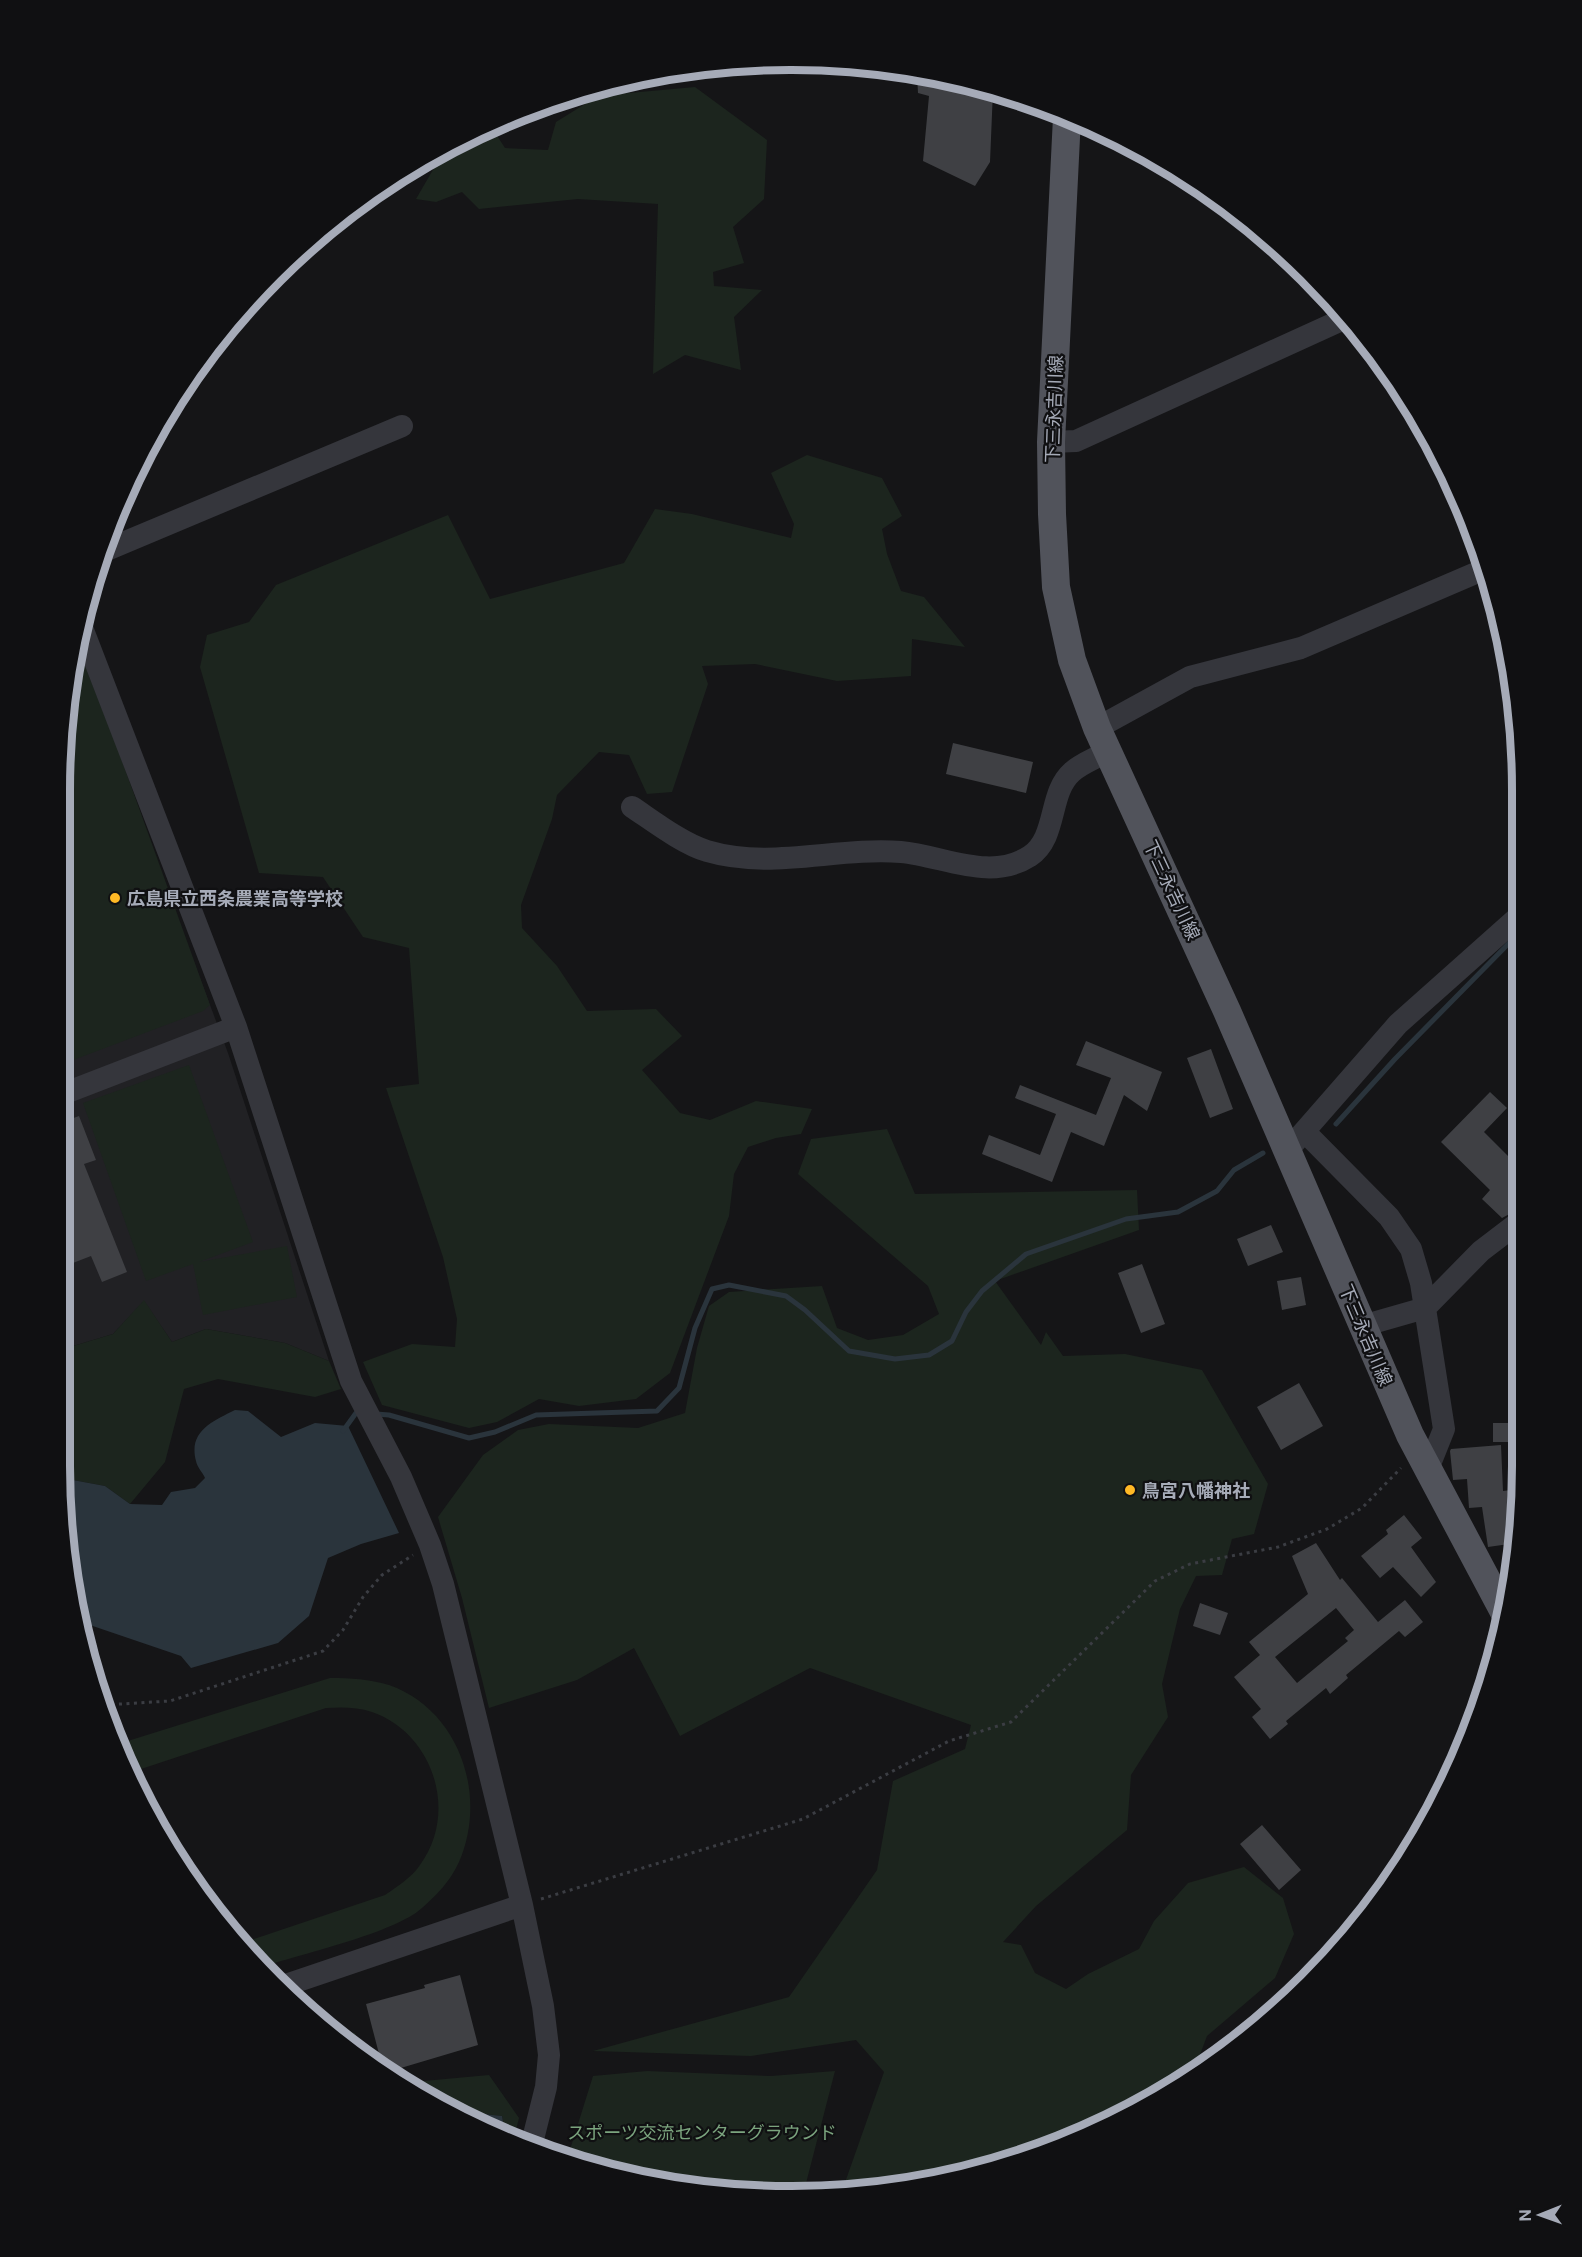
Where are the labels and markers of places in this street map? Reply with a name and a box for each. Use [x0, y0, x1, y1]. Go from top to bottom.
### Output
place label: 広島県立西条農業高等学校 [127, 888, 343, 909]
marker: 広島県立西条農業高等学校 [108, 891, 122, 905]
place label: 鳥宮八幡神社 [1142, 1480, 1250, 1501]
marker: 鳥宮八幡神社 [1123, 1483, 1137, 1497]

